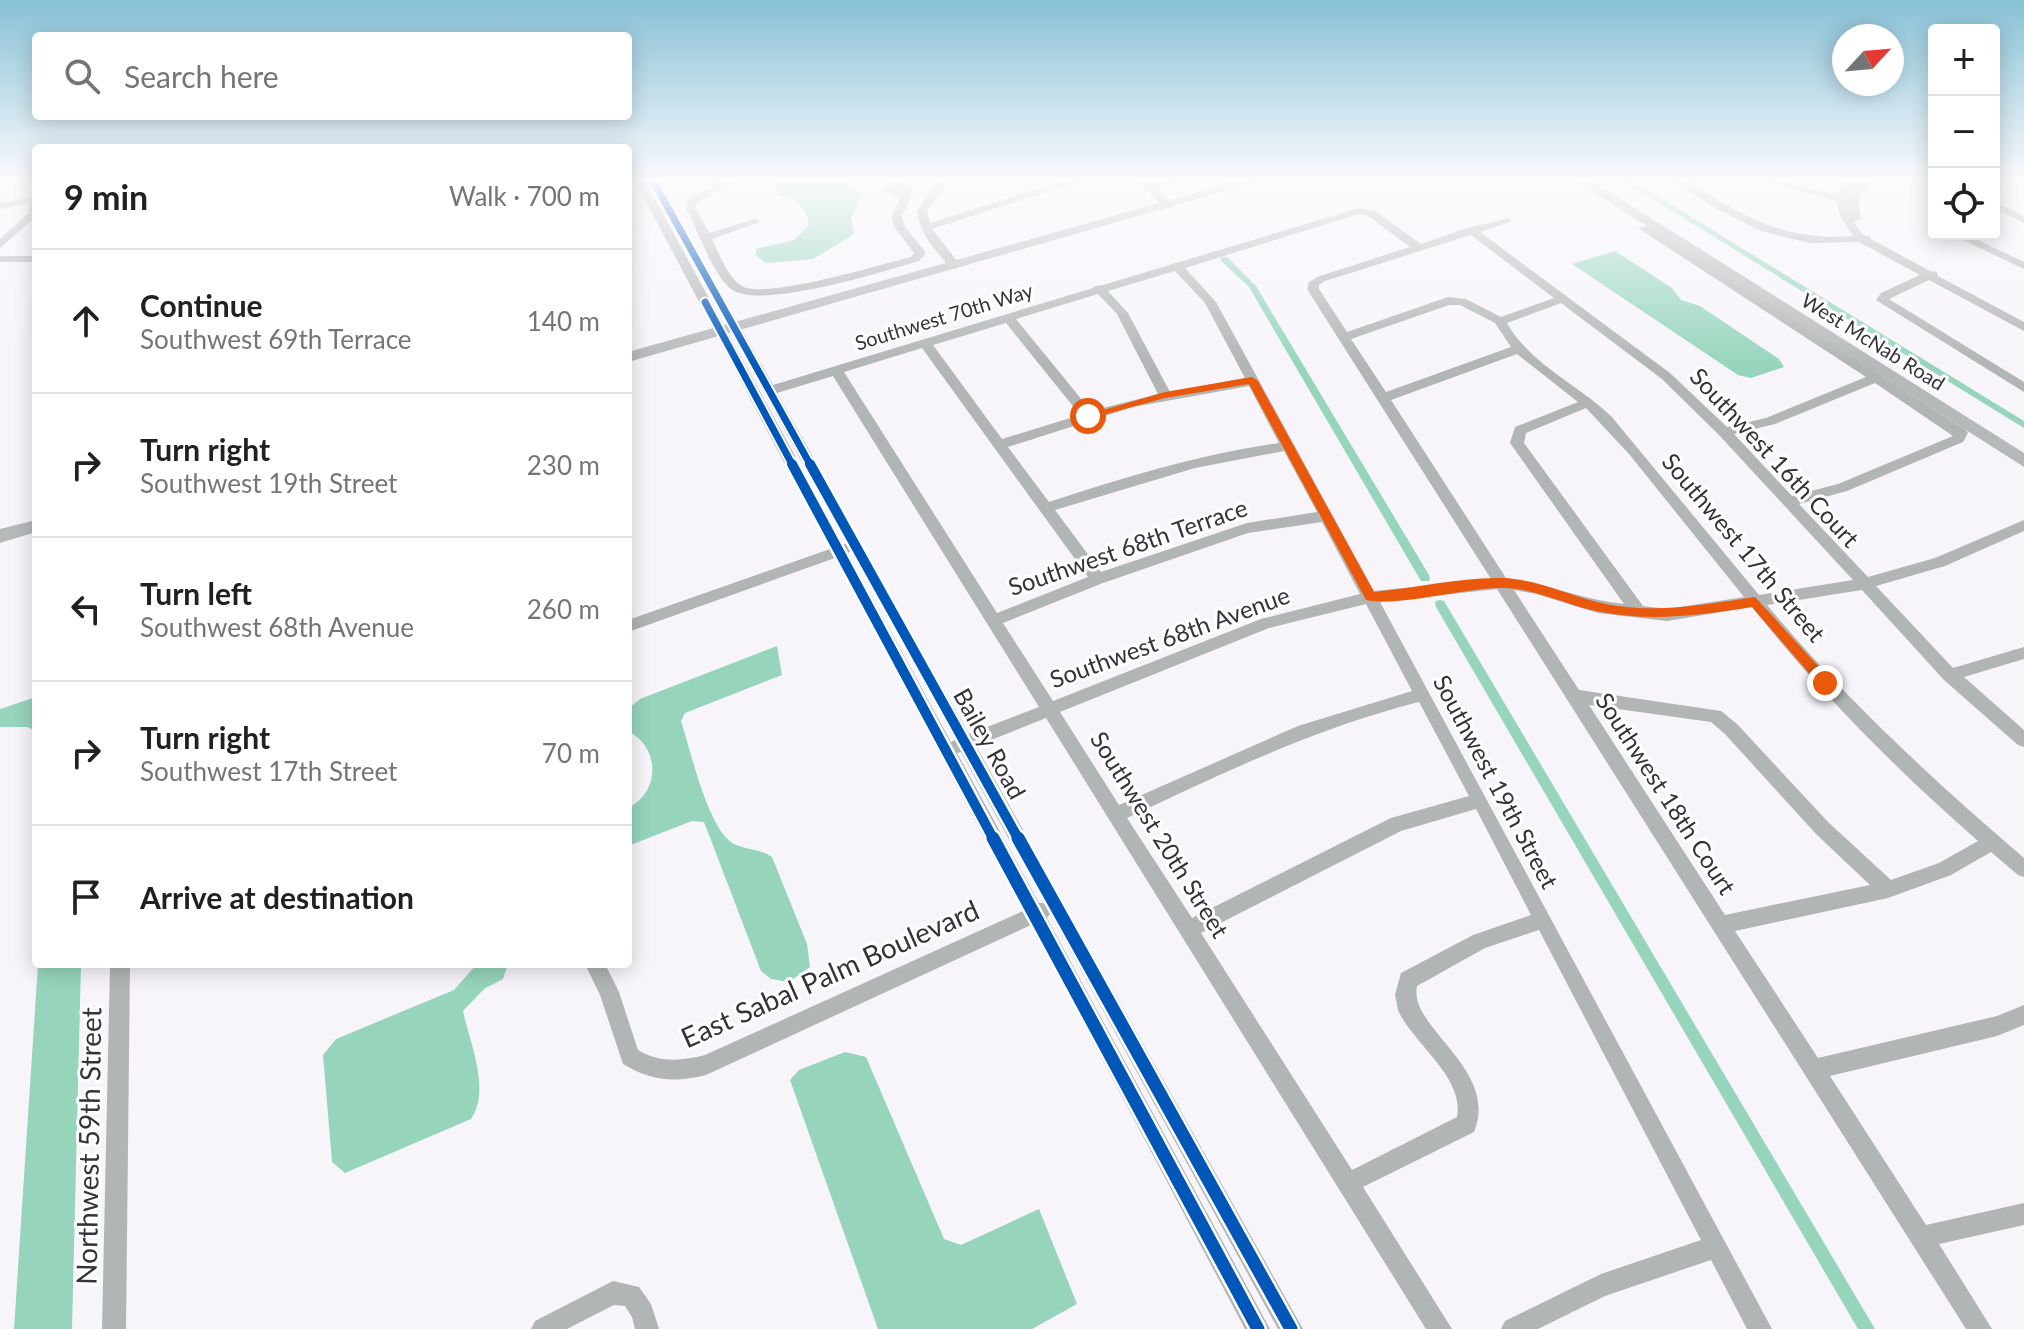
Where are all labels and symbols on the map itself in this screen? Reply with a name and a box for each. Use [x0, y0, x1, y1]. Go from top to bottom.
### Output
north arrow [1832, 24, 1904, 96]
street label: Southwest 70th Way [852, 277, 1036, 355]
street label: West McNab Road [1797, 287, 1950, 395]
street label: Southwest 16th Court [1685, 361, 1866, 553]
route start [1070, 398, 1106, 434]
street label: Southwest 17th Street [1657, 447, 1832, 648]
street label: Southwest 68th Terrace [1004, 492, 1251, 601]
street label: Southwest 68th Avenue [1046, 580, 1293, 693]
route end [1807, 665, 1843, 701]
street label: Southwest 19th Street [1428, 670, 1565, 893]
street label: Bailey Road [948, 683, 1033, 804]
street label: Southwest 18th Court [1590, 687, 1742, 900]
street label: Southwest 20th Street [1085, 726, 1236, 943]
street label: East Sabal Palm Boulevard [675, 892, 984, 1054]
street label: Northwest 59th Street [69, 1007, 107, 1285]

